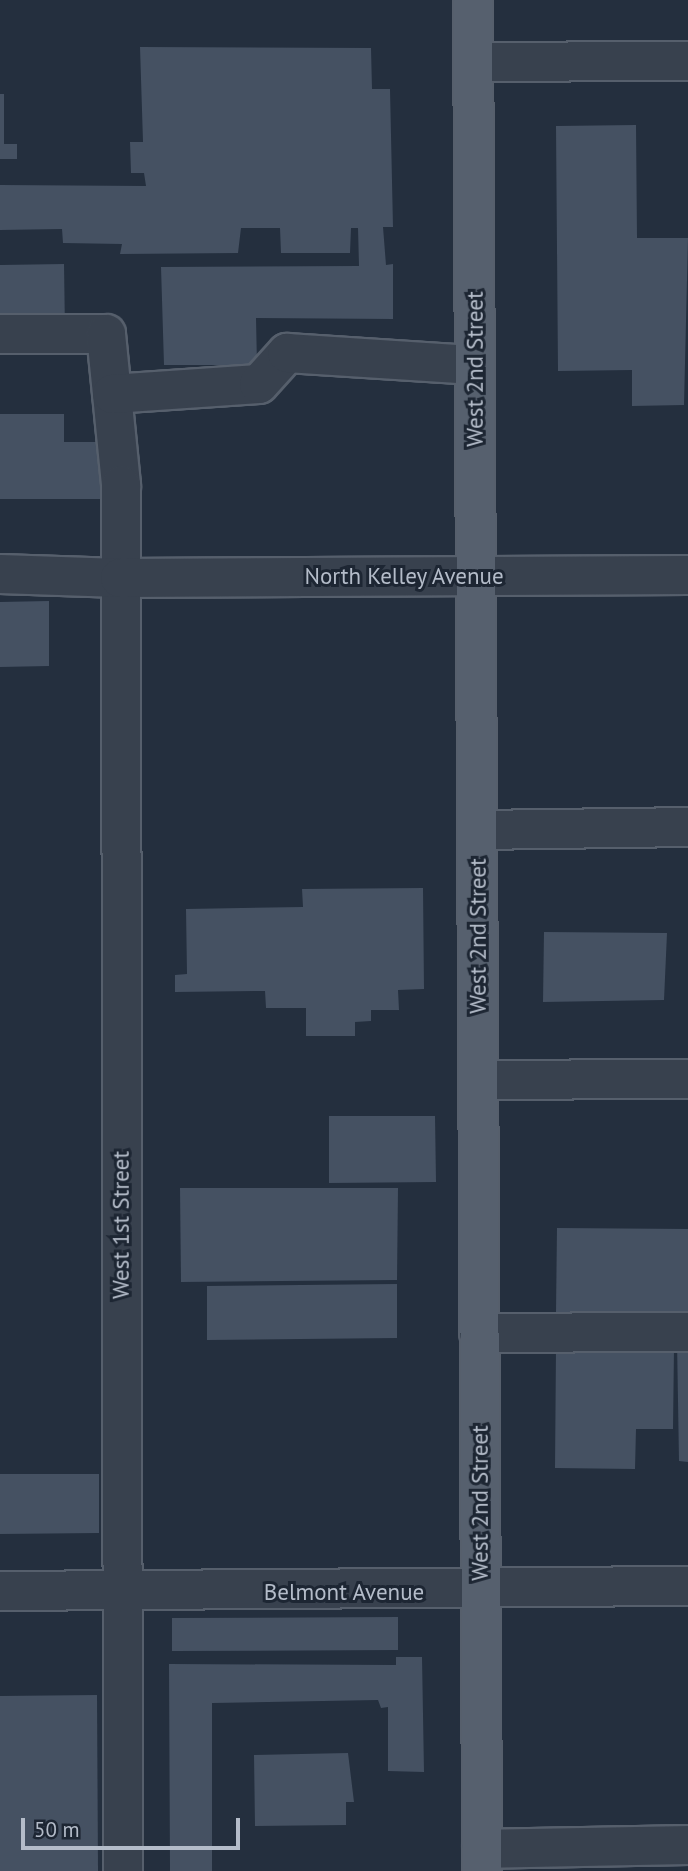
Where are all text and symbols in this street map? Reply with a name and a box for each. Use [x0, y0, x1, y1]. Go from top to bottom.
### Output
street label: West 2nd Street [461, 291, 489, 447]
street label: North Kelley Avenue [304, 562, 504, 590]
street label: West 2nd Street [464, 858, 492, 1014]
street label: West 1st Street [107, 1151, 135, 1299]
street label: West 2nd Street [466, 1425, 494, 1581]
street label: Belmont Avenue [263, 1578, 425, 1606]
scale bar [24, 1804, 243, 1848]
text: 50 m [34, 1816, 80, 1843]

